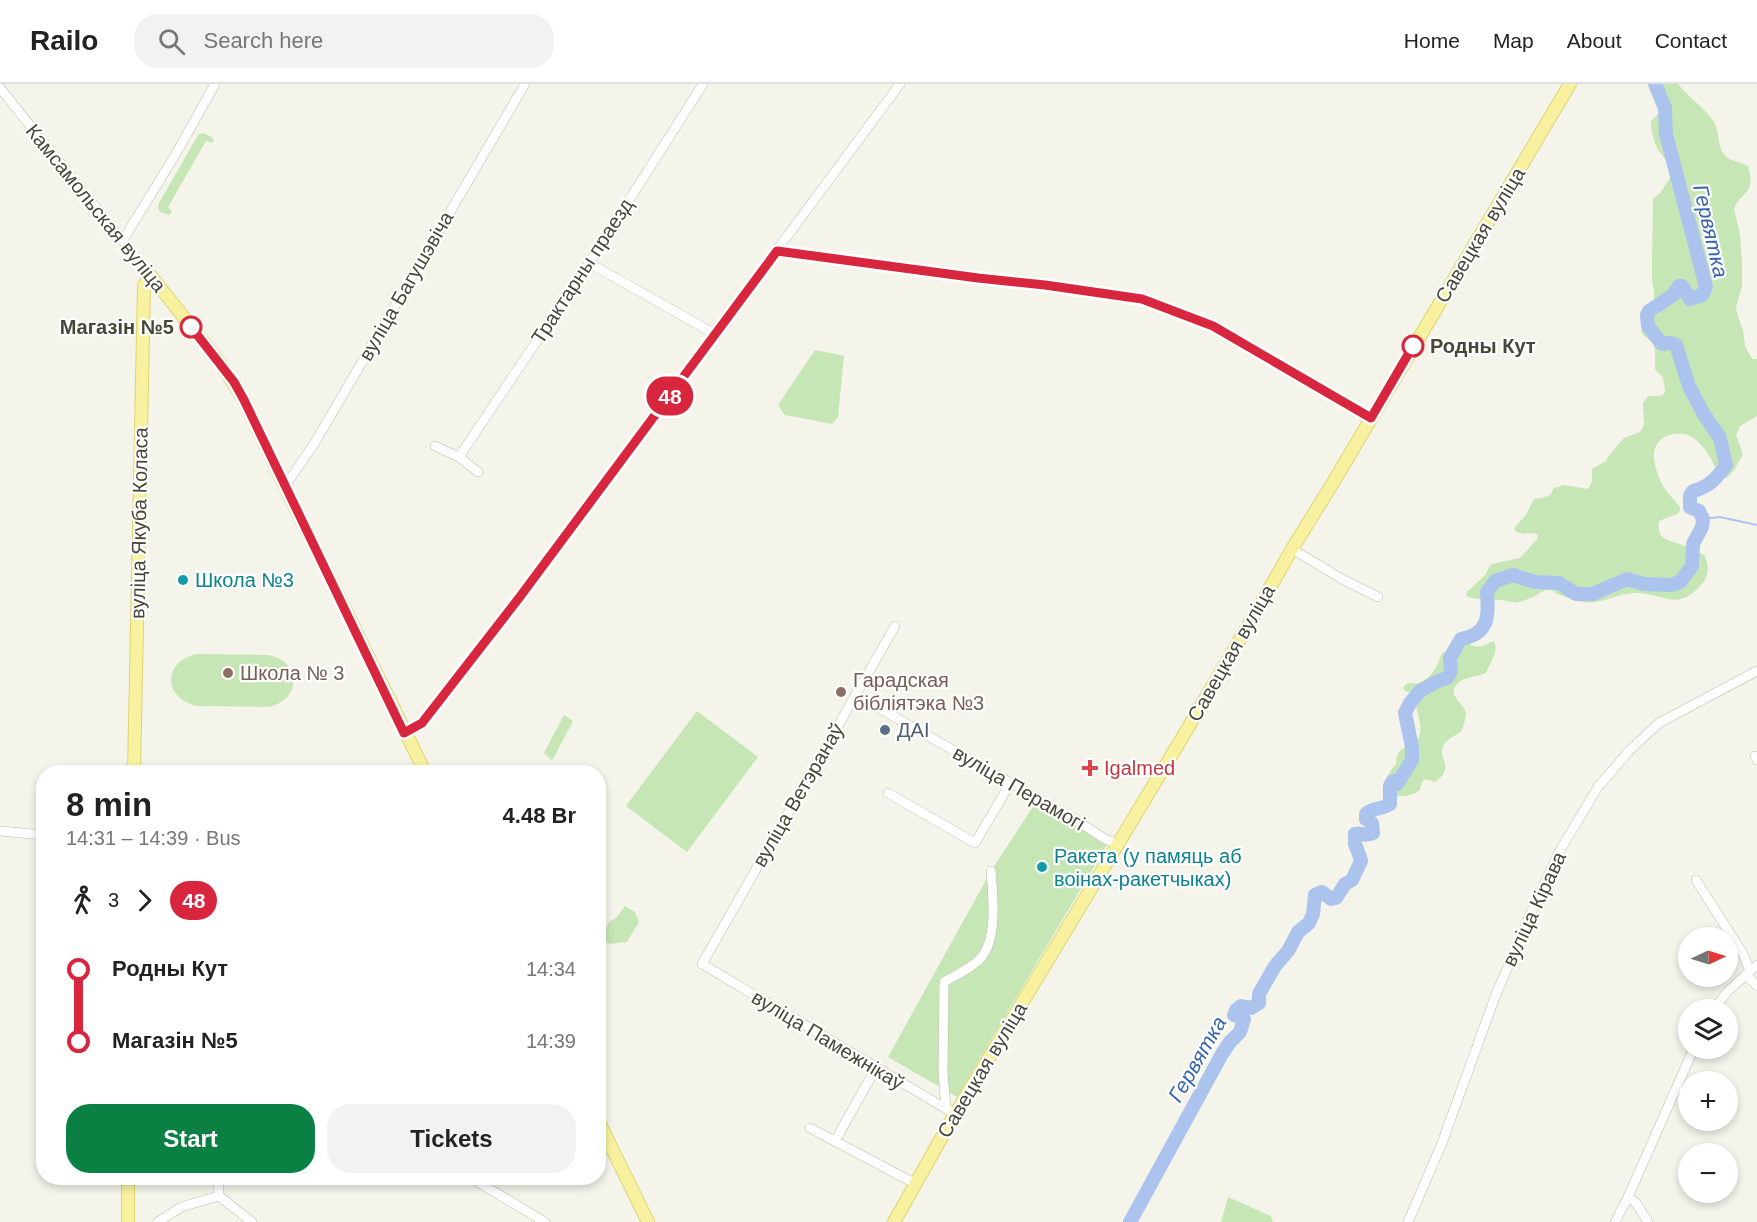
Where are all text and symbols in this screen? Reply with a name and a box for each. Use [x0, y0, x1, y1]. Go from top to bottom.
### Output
search box [134, 14, 554, 68]
text: Railo [30, 25, 98, 56]
icon: search [155, 25, 188, 58]
text: Search here [203, 28, 323, 53]
text: Home [1404, 29, 1460, 52]
text: Map [1493, 29, 1534, 52]
text: About [1567, 29, 1622, 52]
text: Contact [1655, 29, 1727, 52]
street label: Камсамольская вуліца [22, 120, 171, 297]
street label: Савецкая вуліца [1431, 163, 1530, 307]
water label: Гервятка [1689, 182, 1733, 280]
street label: Трактарны праезд [527, 194, 637, 348]
street label: вуліца Багушэвіча [354, 207, 458, 364]
place label: Магазін №5 [60, 316, 174, 338]
marker: Магазін №5 [180, 316, 202, 338]
marker: Родны Кут [1402, 335, 1424, 357]
place label: Родны Кут [1430, 335, 1536, 357]
line badge: 48 [643, 376, 697, 416]
text: 48 [658, 385, 682, 408]
street label: вуліца Якуба Коласа [126, 426, 152, 619]
place label: Школа №3 [195, 569, 294, 591]
marker: Школа №3 [176, 573, 190, 587]
street label: Савецкая вуліца [1183, 580, 1279, 725]
place label: Школа № 3 [240, 662, 344, 684]
marker: Школа № 3 [221, 666, 235, 680]
place label: Гарадская бібліятэка №3 [853, 669, 984, 714]
marker: Гарадская бібліятэка №3 [834, 685, 848, 699]
place label: ДАІ [897, 719, 929, 741]
street label: вуліца Ветэранаў [748, 720, 848, 870]
marker: ДАІ [878, 723, 892, 737]
street label: вуліца Перамогі [949, 741, 1089, 835]
place label: Igalmed [1104, 757, 1175, 779]
marker: Igalmed [1081, 759, 1099, 777]
text: 8 min [66, 786, 152, 823]
text: 4.48 Br [503, 803, 576, 828]
text: 14:31 – 14:39 · Bus [66, 827, 241, 849]
place label: Ракета (у памяць аб воінах-ракетчыках) [1054, 845, 1242, 890]
street label: вуліца Кірава [1498, 847, 1571, 970]
marker: Ракета (у памяць аб воінах-ракетчыках) [1035, 860, 1049, 874]
icon: walk [66, 884, 99, 917]
icon: forward [128, 884, 161, 917]
text: 3 [108, 889, 119, 911]
text: 48 [182, 889, 205, 912]
north arrow [1678, 927, 1738, 987]
map controls [1678, 927, 1738, 1203]
text: Родны Кут [112, 956, 228, 981]
text: 14:34 [526, 958, 576, 980]
street label: вуліца Памежнікаў [748, 986, 908, 1094]
street label: Савецкая вуліца [933, 998, 1032, 1142]
button: layers [1678, 999, 1738, 1059]
water label: Гервятка [1163, 1012, 1231, 1106]
text: Магазін №5 [112, 1028, 238, 1053]
text: 14:39 [526, 1030, 576, 1052]
button: + [1678, 1071, 1738, 1131]
button: Start [66, 1104, 315, 1173]
button: Tickets [327, 1104, 576, 1173]
button: − [1678, 1143, 1738, 1203]

